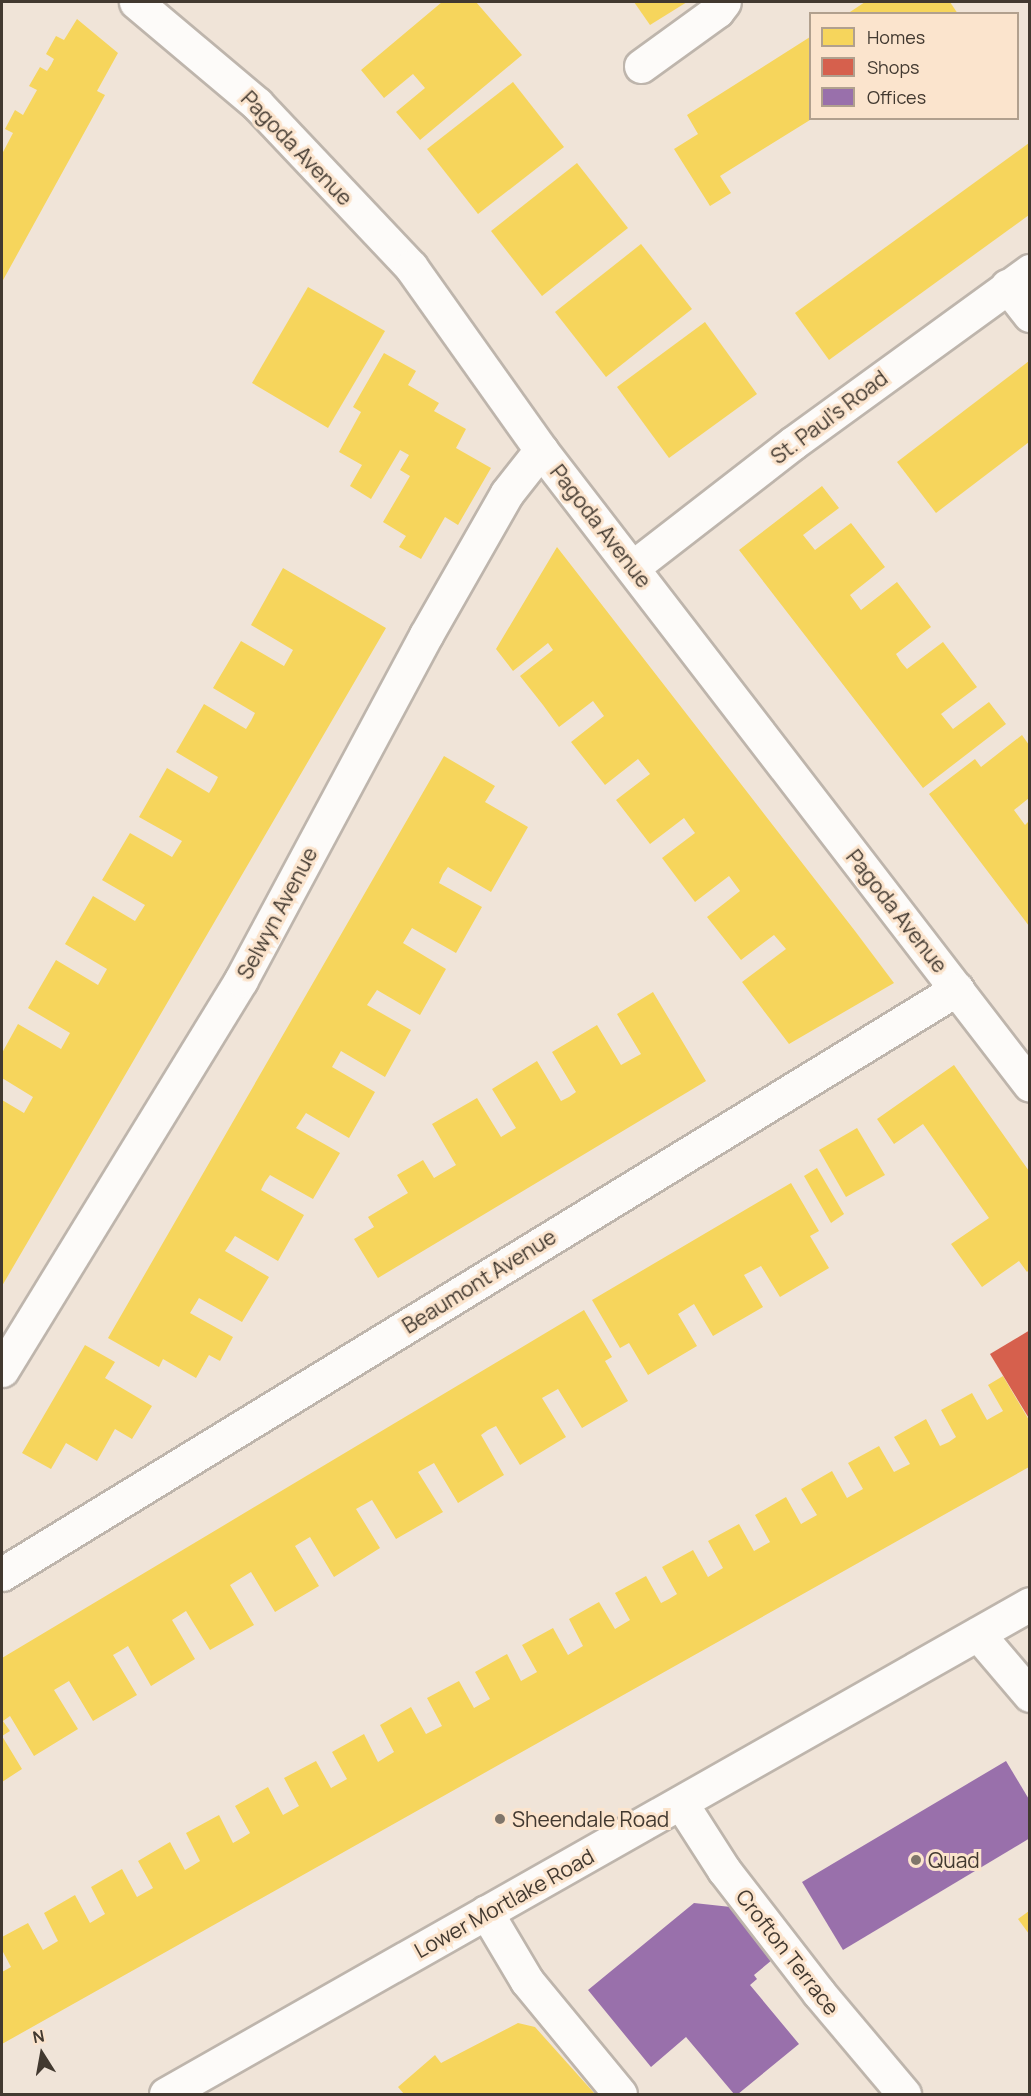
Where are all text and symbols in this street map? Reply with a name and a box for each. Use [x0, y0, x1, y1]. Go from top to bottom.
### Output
legend [809, 12, 1019, 120]
text: Homes [867, 25, 925, 49]
text: Shops [867, 55, 919, 79]
text: Offices [867, 85, 926, 109]
street label: Pagoda Avenue [236, 86, 358, 210]
street label: St. Paul’s Road [766, 365, 892, 469]
street label: Pagoda Avenue [545, 460, 657, 592]
street label: Selwyn Avenue [232, 843, 322, 983]
street label: Pagoda Avenue [841, 845, 953, 977]
street label: Beaumont Avenue [398, 1224, 560, 1338]
place label: Sheendale Road [512, 1806, 669, 1832]
marker: Sheendale Road [493, 1812, 507, 1826]
street label: Lower Mortlake Road [410, 1843, 598, 1963]
place label: Quad [928, 1847, 980, 1873]
marker: Quad [909, 1853, 923, 1867]
street label: Crofton Terrace [731, 1884, 845, 2020]
north arrow [12, 2024, 72, 2084]
text: N [31, 2024, 46, 2048]

